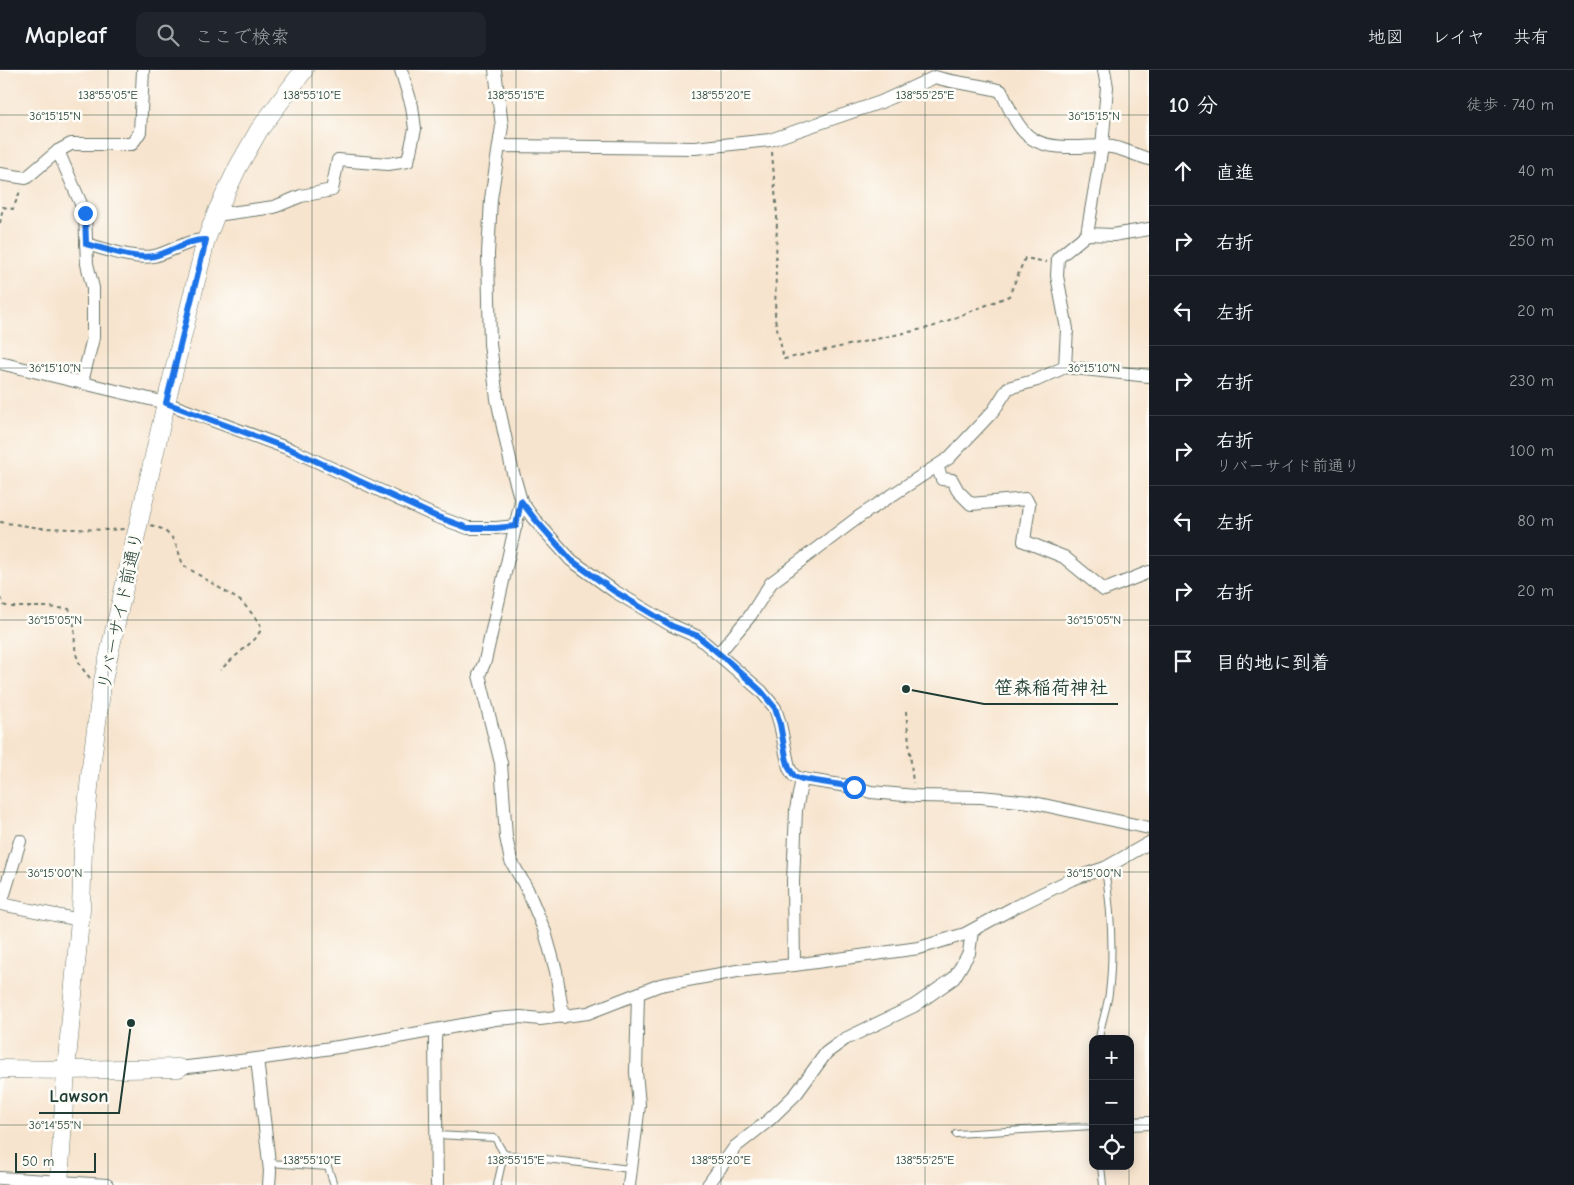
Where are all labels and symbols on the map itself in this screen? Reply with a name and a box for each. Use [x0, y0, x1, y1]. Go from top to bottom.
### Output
text: 138°55'05"E [78, 88, 138, 102]
text: 138°55'10"E [283, 88, 341, 102]
text: 138°55'15"E [487, 88, 545, 102]
text: 138°55'20"E [691, 88, 751, 102]
text: 138°55'25"E [896, 88, 954, 102]
text: 36°15'15"N [29, 109, 81, 123]
text: 36°15'15"N [1068, 109, 1120, 123]
route end [74, 202, 97, 225]
text: 36°15'10"N [29, 361, 81, 375]
text: 36°15'10"N [1068, 361, 1120, 375]
street label: リバーサイド前通り [93, 530, 148, 692]
text: 36°15'05"N [28, 613, 82, 627]
text: 36°15'05"N [1067, 613, 1121, 627]
callout: 笹森稲荷神社 [984, 670, 1118, 704]
text: 笹森稲荷神社 [994, 677, 1108, 699]
route start [843, 776, 866, 799]
text: 36°15'00"N [28, 866, 82, 880]
text: 36°15'00"N [1067, 866, 1121, 880]
callout: Lawson [39, 1079, 119, 1113]
text: Lawson [49, 1085, 109, 1107]
text: 36°14'55"N [29, 1118, 81, 1132]
scale bar [15, 1150, 96, 1173]
text: 138°55'10"E [283, 1153, 341, 1167]
text: 138°55'15"E [487, 1153, 545, 1167]
text: 138°55'20"E [691, 1153, 751, 1167]
text: 138°55'25"E [896, 1153, 954, 1167]

